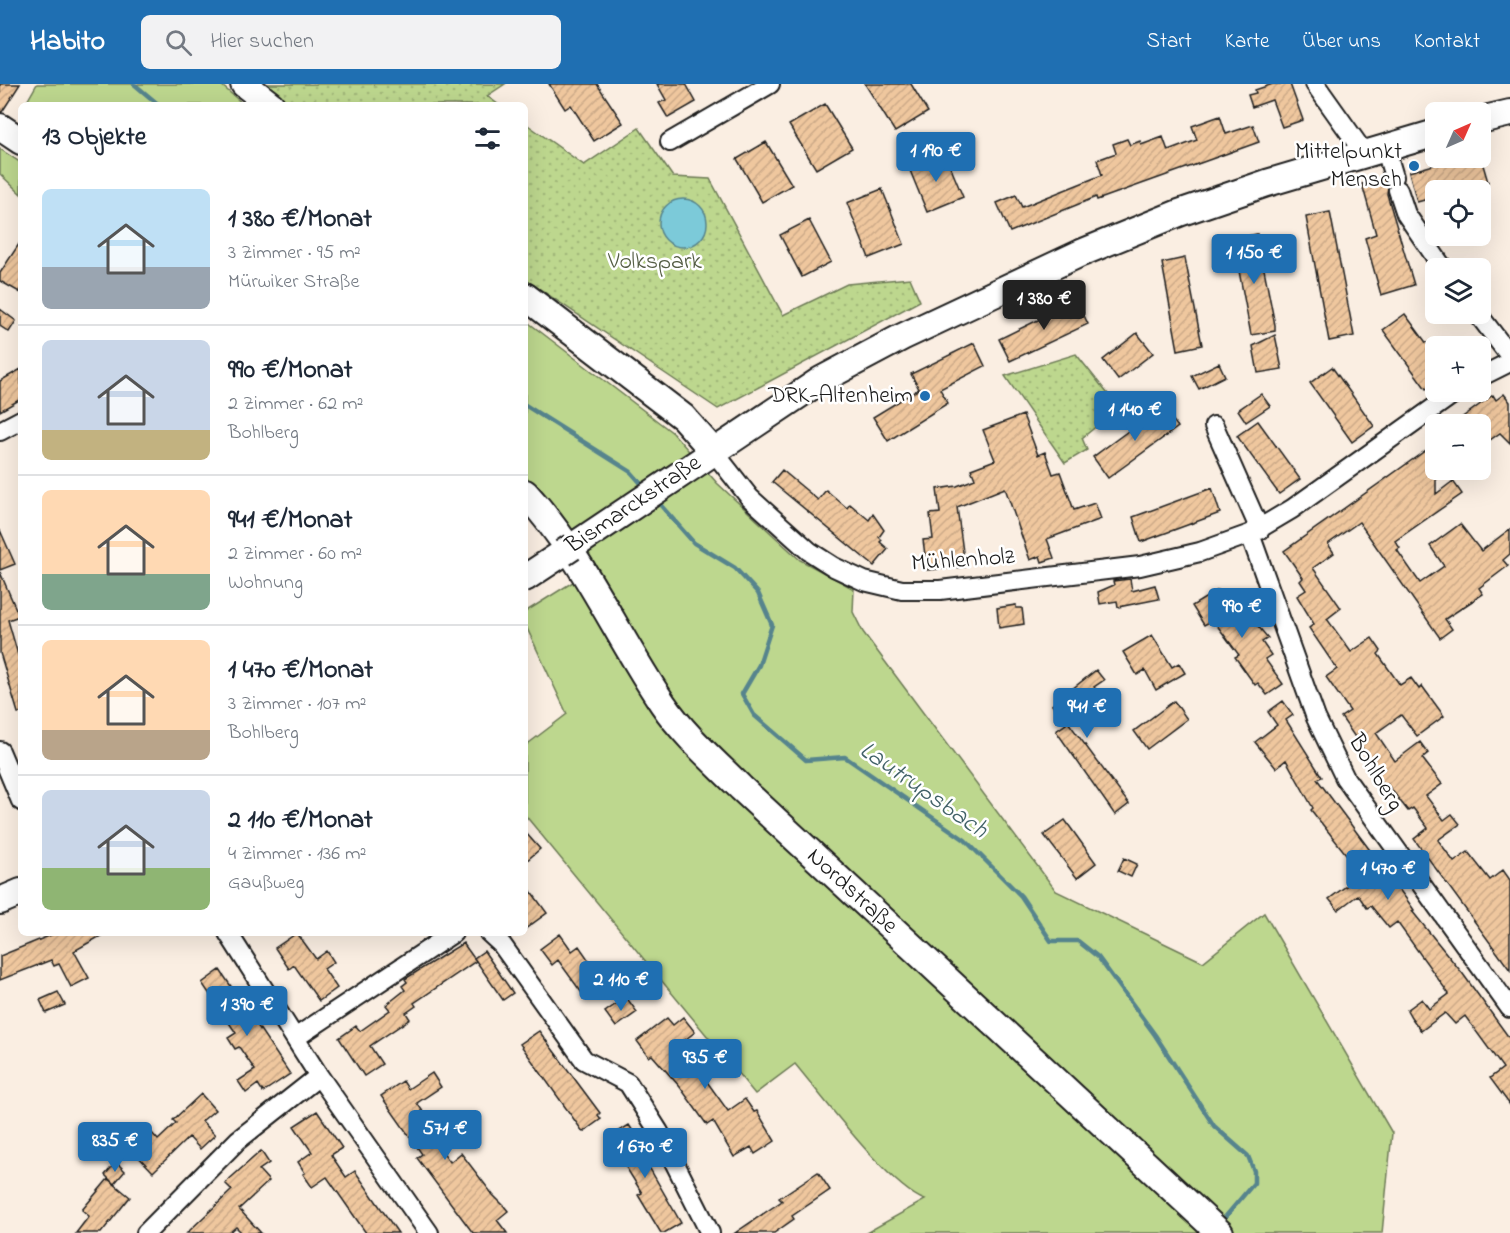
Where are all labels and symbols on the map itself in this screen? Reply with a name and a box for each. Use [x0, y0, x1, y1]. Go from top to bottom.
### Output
north arrow [1425, 102, 1491, 168]
pin: 1 190 € [881, 132, 991, 183]
place label: Mittelpunkt Mensch [1295, 135, 1402, 198]
marker: Mittelpunkt Mensch [1407, 159, 1421, 173]
pin: 1 150 € [1199, 234, 1309, 285]
park label: Volkspark [607, 245, 702, 280]
pin: 1 380 € [989, 280, 1099, 331]
place label: DRK-Altenheim [767, 379, 913, 414]
marker: DRK-Altenheim [918, 389, 932, 403]
pin: 1 140 € [1080, 391, 1190, 442]
street label: Bismarckstraße [558, 446, 709, 564]
street label: Mühlenholz [910, 540, 1017, 582]
pin: 990 € [1200, 588, 1284, 639]
pin: 941 € [1045, 688, 1129, 739]
street label: Bohlberg [1338, 727, 1412, 818]
water label: Lautrupsbach [851, 733, 995, 850]
street label: Nordstraße [799, 840, 906, 943]
pin: 1 470 € [1333, 850, 1443, 901]
pin: 2 110 € [566, 961, 676, 1012]
pin: 1 390 € [192, 986, 302, 1037]
pin: 935 € [663, 1039, 747, 1090]
pin: 571 € [403, 1110, 487, 1161]
pin: 835 € [73, 1122, 157, 1173]
pin: 1 670 € [590, 1128, 700, 1179]

